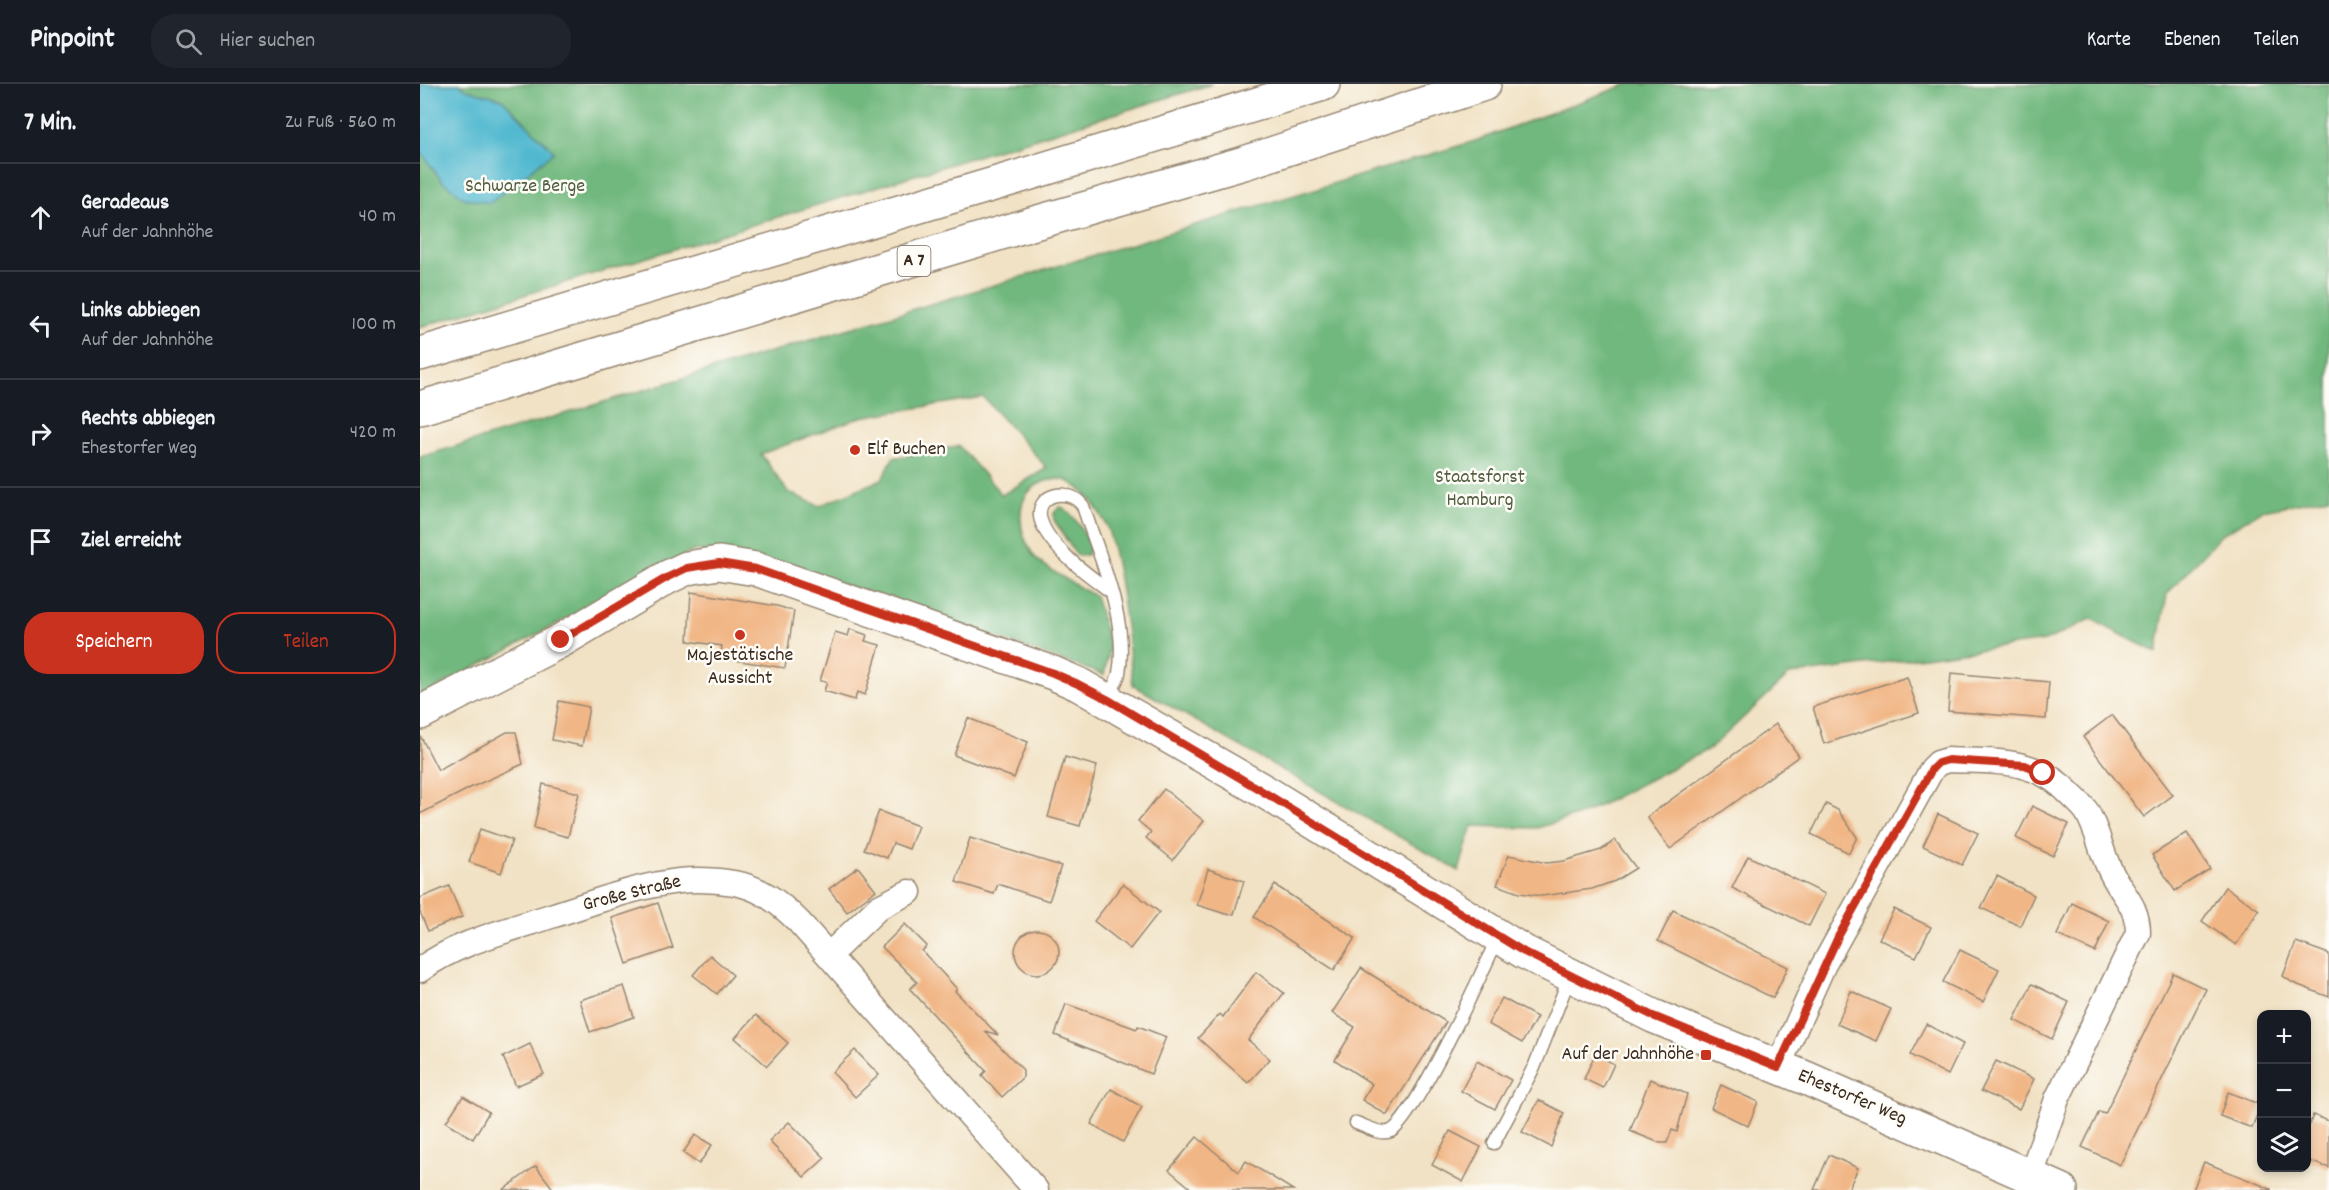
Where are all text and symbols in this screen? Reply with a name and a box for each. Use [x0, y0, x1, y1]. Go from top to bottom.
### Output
search box [151, 14, 571, 68]
text: Pinpoint [30, 21, 115, 61]
icon: search [172, 25, 205, 58]
text: Hier suchen [220, 26, 315, 57]
text: Karte [2087, 26, 2131, 56]
text: Ebenen [2164, 26, 2221, 56]
text: Teilen [2254, 26, 2299, 56]
text: 7 Min. [24, 105, 76, 142]
text: Zu Fuß · 560 m [285, 109, 396, 137]
park label: Schwarze Berge [465, 173, 585, 201]
text: Geradeaus [81, 188, 169, 219]
icon: ahead [24, 201, 57, 234]
text: 40 m [358, 203, 396, 231]
text: Auf der Jahnhöhe [81, 219, 213, 247]
road number: A 7 [898, 246, 930, 276]
text: Links abbiegen [81, 296, 200, 327]
icon: left [24, 309, 57, 342]
text: 100 m [352, 311, 396, 339]
text: Auf der Jahnhöhe [81, 327, 213, 355]
text: Rechts abbiegen [81, 404, 215, 435]
icon: right [24, 417, 57, 450]
text: 420 m [350, 419, 396, 447]
text: Ehestorfer Weg [81, 435, 197, 463]
place label: Elf Buchen [867, 436, 946, 464]
marker: Elf Buchen [848, 443, 862, 457]
park label: Staatsforst Hamburg [1435, 464, 1525, 515]
icon: arrive [24, 525, 57, 558]
text: Ziel erreicht [81, 526, 181, 557]
button: Speichern [24, 612, 204, 674]
button: Teilen [216, 612, 396, 674]
route end [547, 626, 573, 652]
marker: Majestätische Aussicht [733, 628, 747, 642]
place label: Majestätische Aussicht [687, 642, 793, 693]
route start [2029, 759, 2055, 785]
street label: Große Straße [580, 868, 684, 920]
map controls [2257, 1010, 2311, 1172]
button: + [2257, 1010, 2311, 1064]
place label: Auf der Jahnhöhe [1562, 1041, 1694, 1069]
marker: Auf der Jahnhöhe [1699, 1048, 1713, 1062]
street label: Ehestorfer Weg [1793, 1062, 1911, 1134]
button: − [2257, 1064, 2311, 1118]
button: layers [2257, 1118, 2311, 1172]

